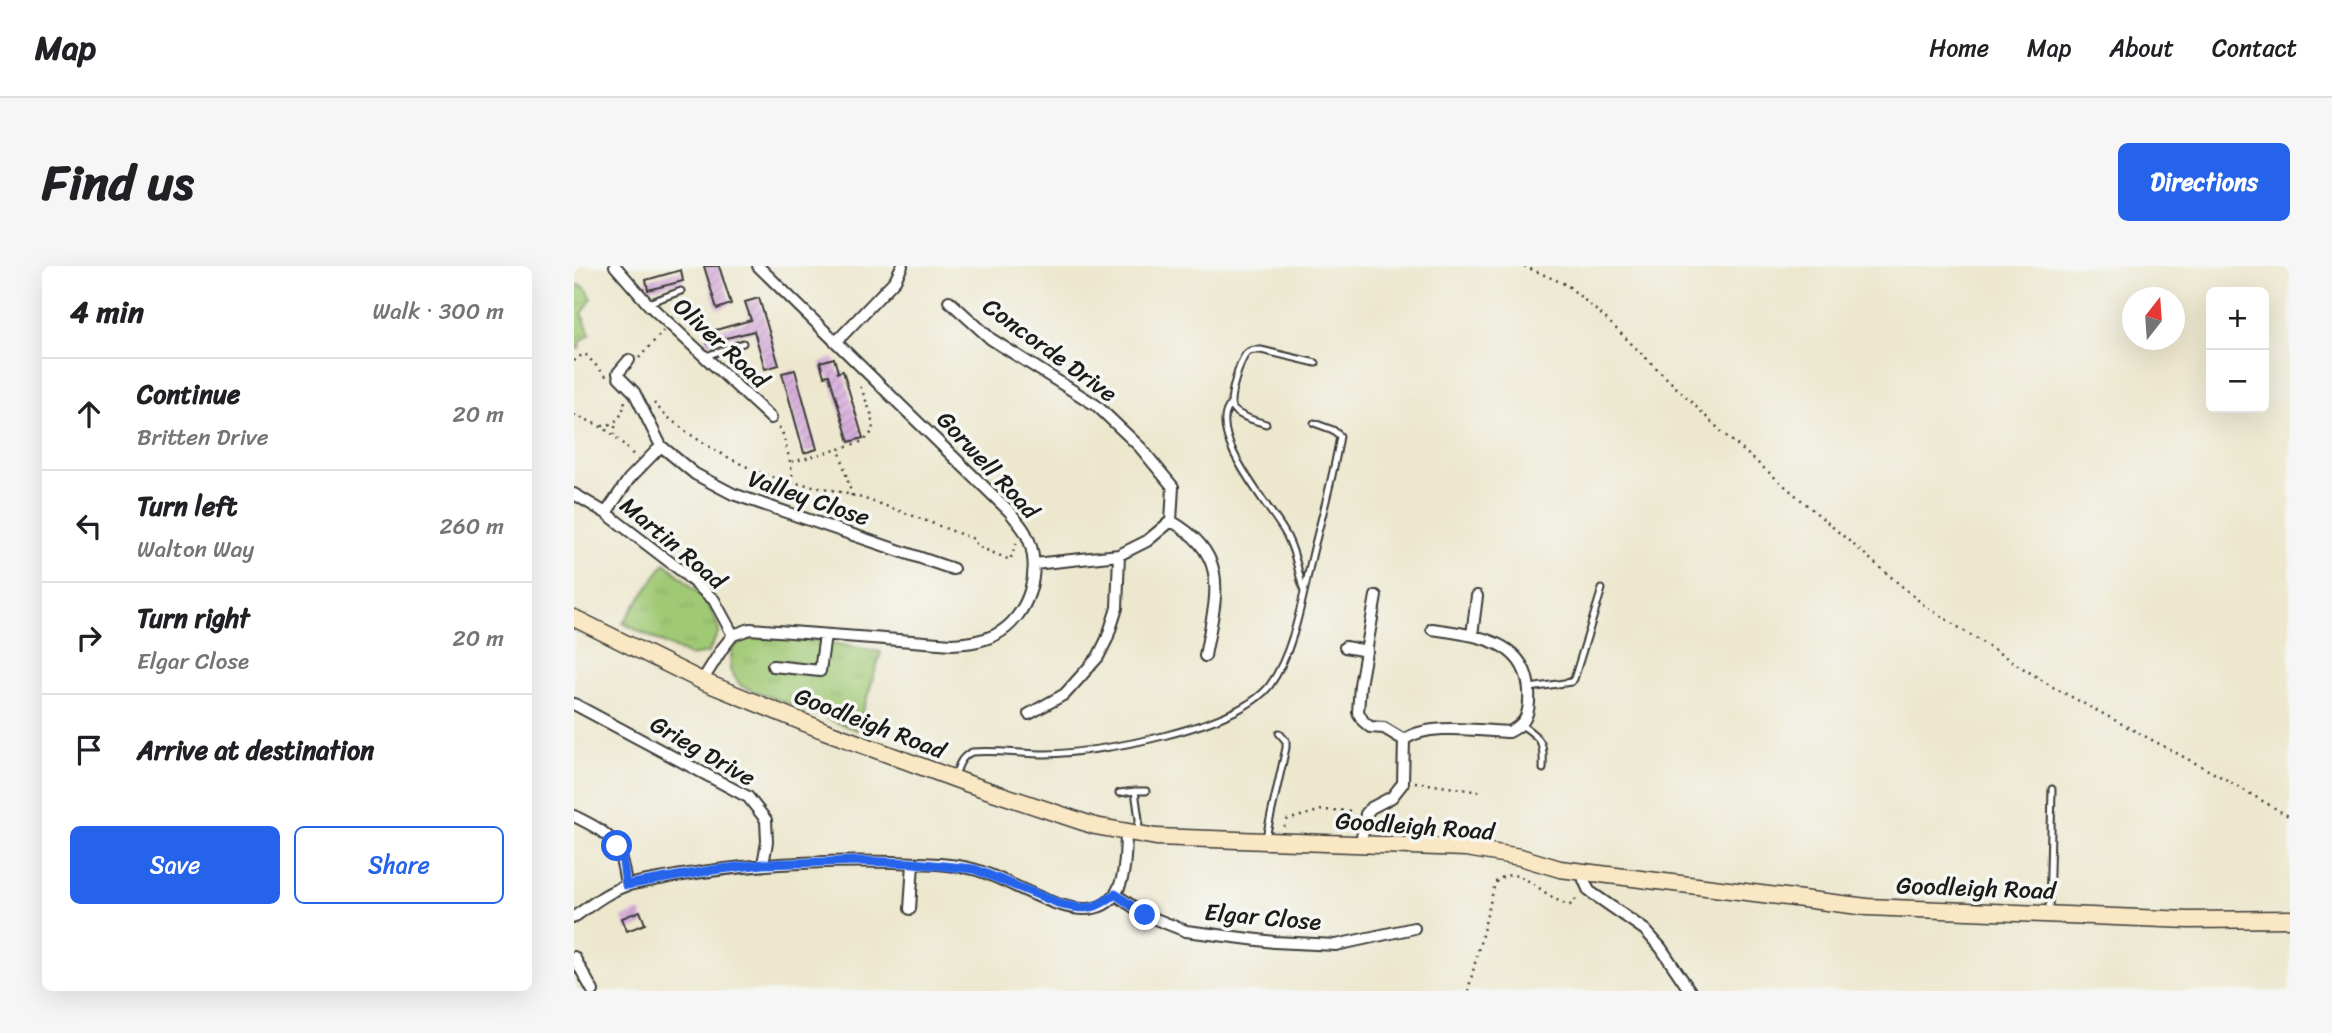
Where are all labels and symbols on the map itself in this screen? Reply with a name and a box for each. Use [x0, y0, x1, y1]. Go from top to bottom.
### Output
street label: Concorde Drive [973, 286, 1127, 414]
street label: Oliver Road [663, 287, 781, 401]
north arrow [2122, 287, 2185, 350]
street label: Gorwell Road [926, 401, 1051, 530]
street label: Valley Close [742, 458, 876, 538]
street label: Martin Road [610, 485, 738, 602]
street label: Goodleigh Road [788, 675, 953, 772]
street label: Grieg Drive [642, 704, 764, 798]
street label: Goodleigh Road [1334, 799, 1497, 853]
route start [601, 830, 632, 861]
street label: Goodleigh Road [1896, 864, 2058, 912]
street label: Elgar Close [1203, 891, 1324, 943]
route end [1129, 899, 1160, 930]

